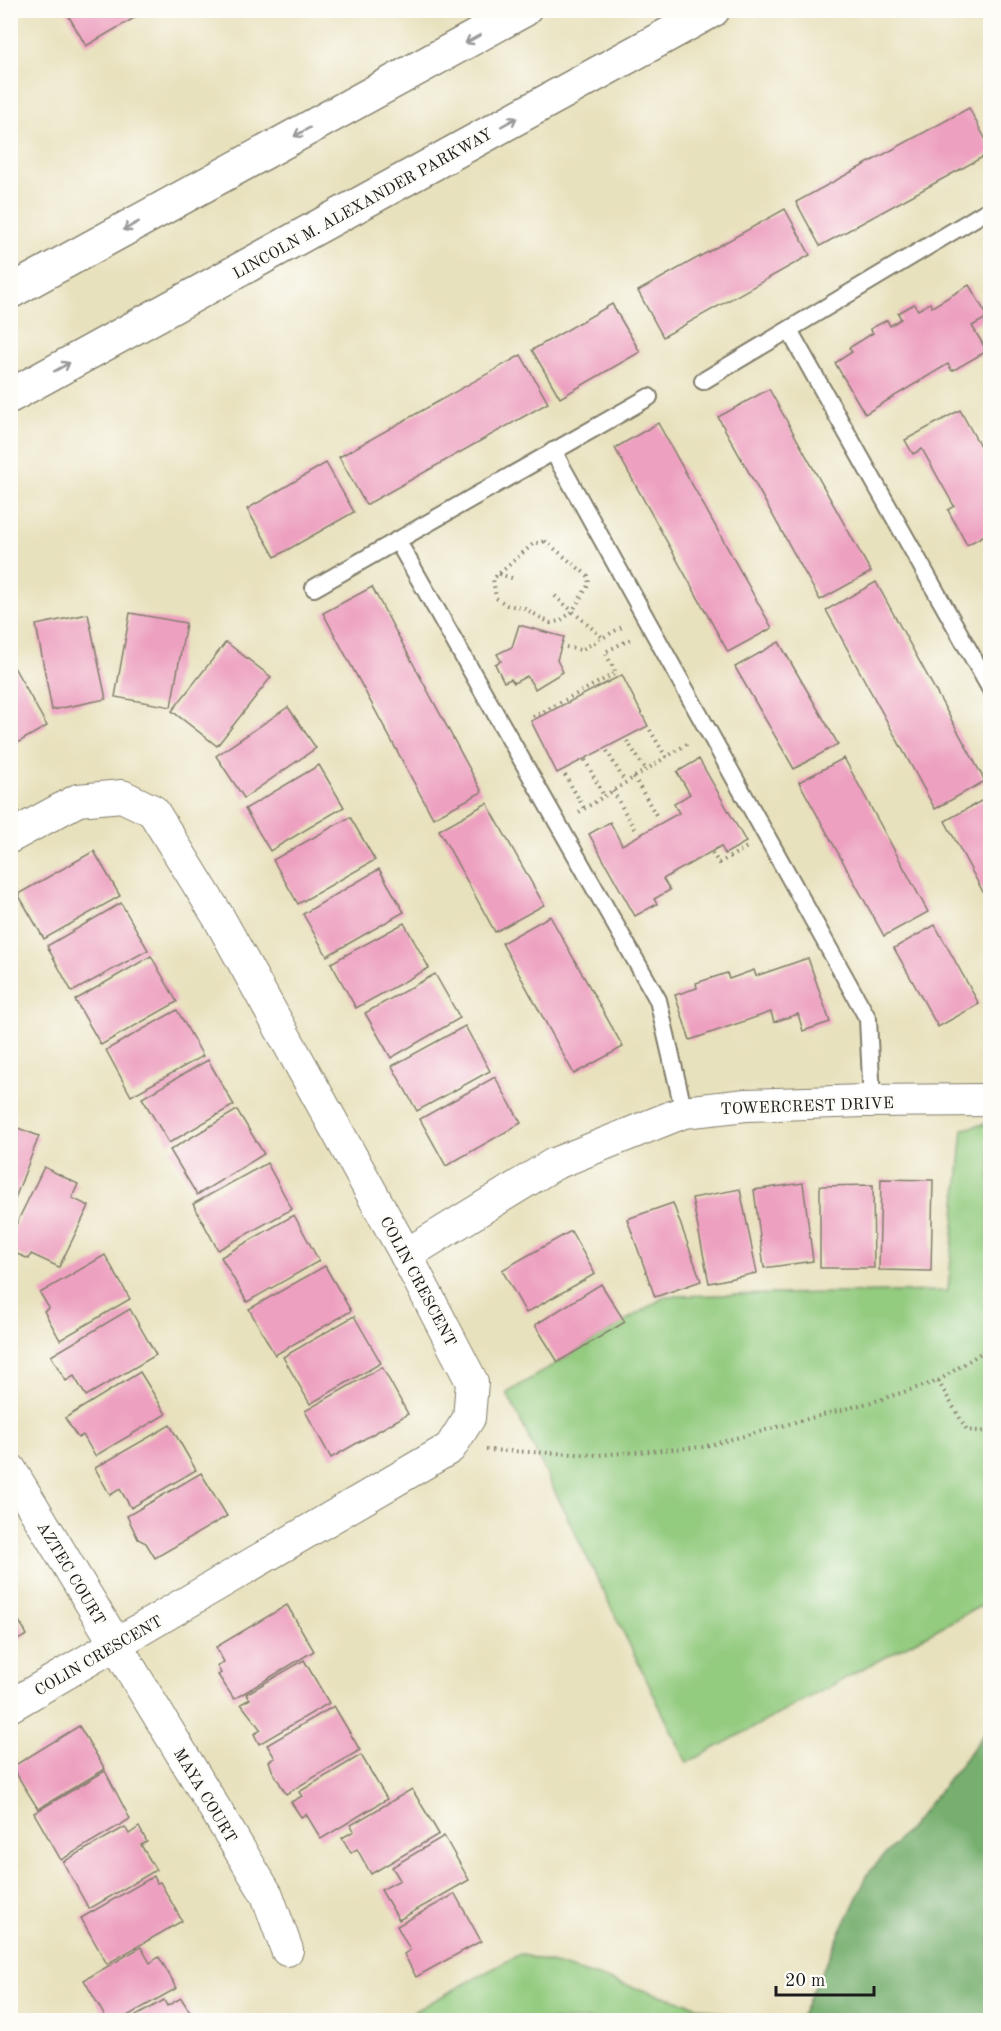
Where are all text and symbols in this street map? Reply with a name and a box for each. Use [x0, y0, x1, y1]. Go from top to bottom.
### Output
one-way arrow [464, 34, 482, 45]
one-way arrow [500, 116, 517, 128]
street label: LINCOLN M. ALEXANDER PARKWAY [231, 126, 495, 283]
one-way arrow [293, 127, 311, 138]
one-way arrow [122, 221, 140, 232]
one-way arrow [53, 361, 70, 373]
street label: TOWERCREST DRIVE [720, 1096, 894, 1118]
street label: COLIN CRESCENT [376, 1214, 458, 1349]
street label: AZTEC COURT [33, 1520, 107, 1628]
street label: COLIN CRESCENT [32, 1614, 166, 1700]
street label: MAYA COURT [170, 1746, 239, 1846]
scale bar [776, 1959, 874, 1997]
text: 20 m [785, 1972, 825, 1990]

